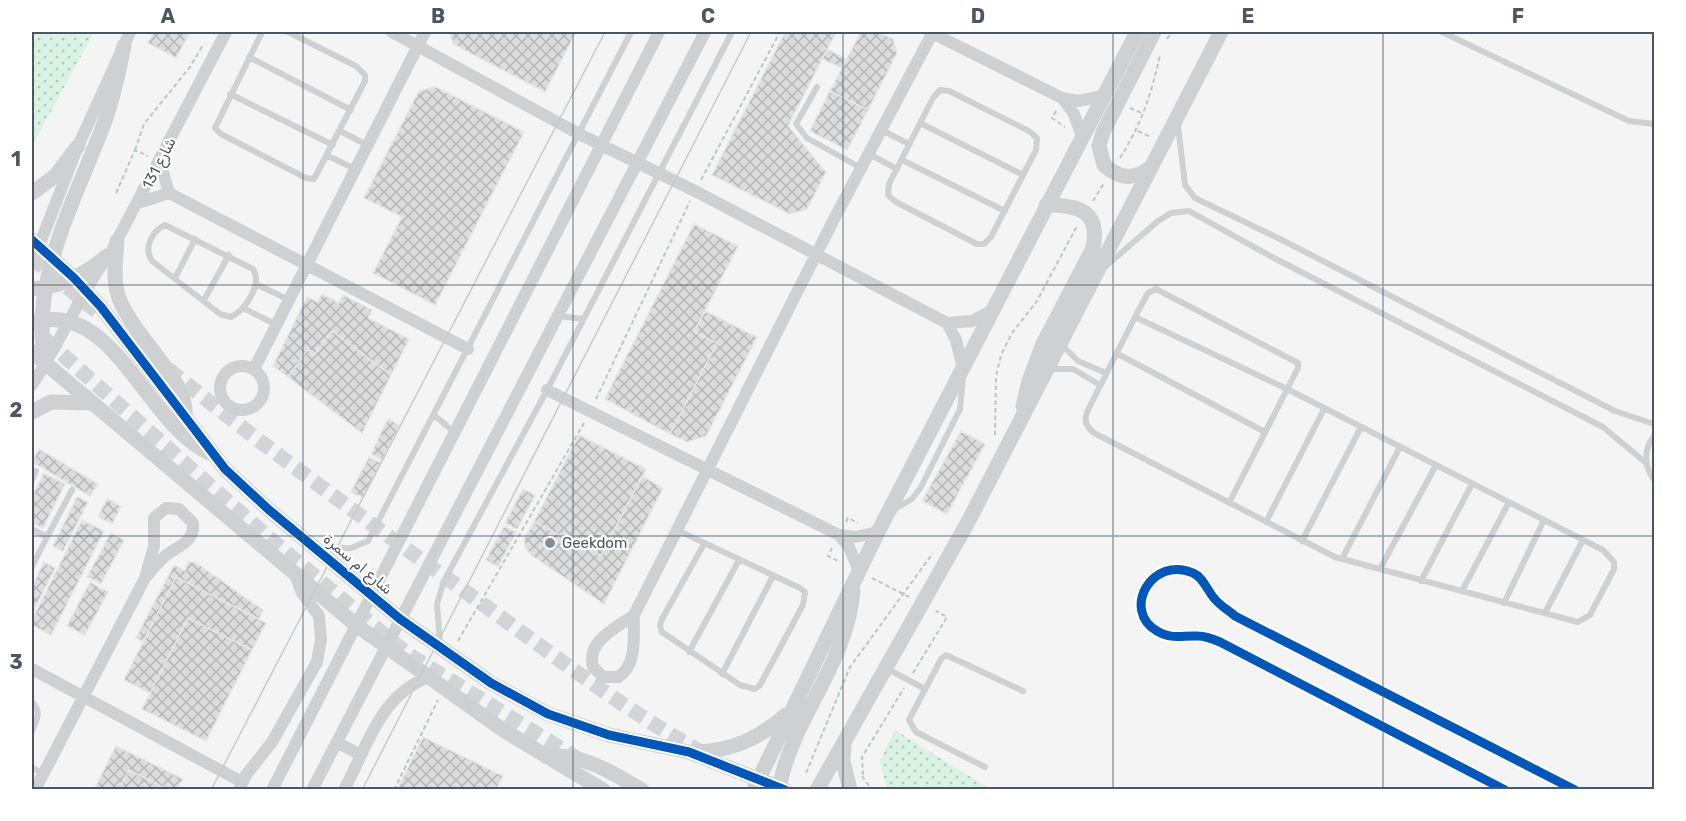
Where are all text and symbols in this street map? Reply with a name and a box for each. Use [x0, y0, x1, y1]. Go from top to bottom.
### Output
text: A [161, 4, 176, 28]
text: B [431, 4, 445, 28]
text: C [701, 4, 715, 28]
text: D [971, 4, 985, 28]
text: E [1242, 4, 1254, 28]
text: F [1512, 4, 1524, 28]
street label: شارع 131 [138, 134, 181, 193]
text: 1 [11, 147, 21, 171]
text: 2 [10, 398, 23, 422]
street label: شارع ام سمرة [318, 530, 396, 600]
place label: Geekdom [562, 534, 627, 552]
marker: Geekdom [543, 536, 557, 550]
text: 3 [9, 650, 23, 674]

